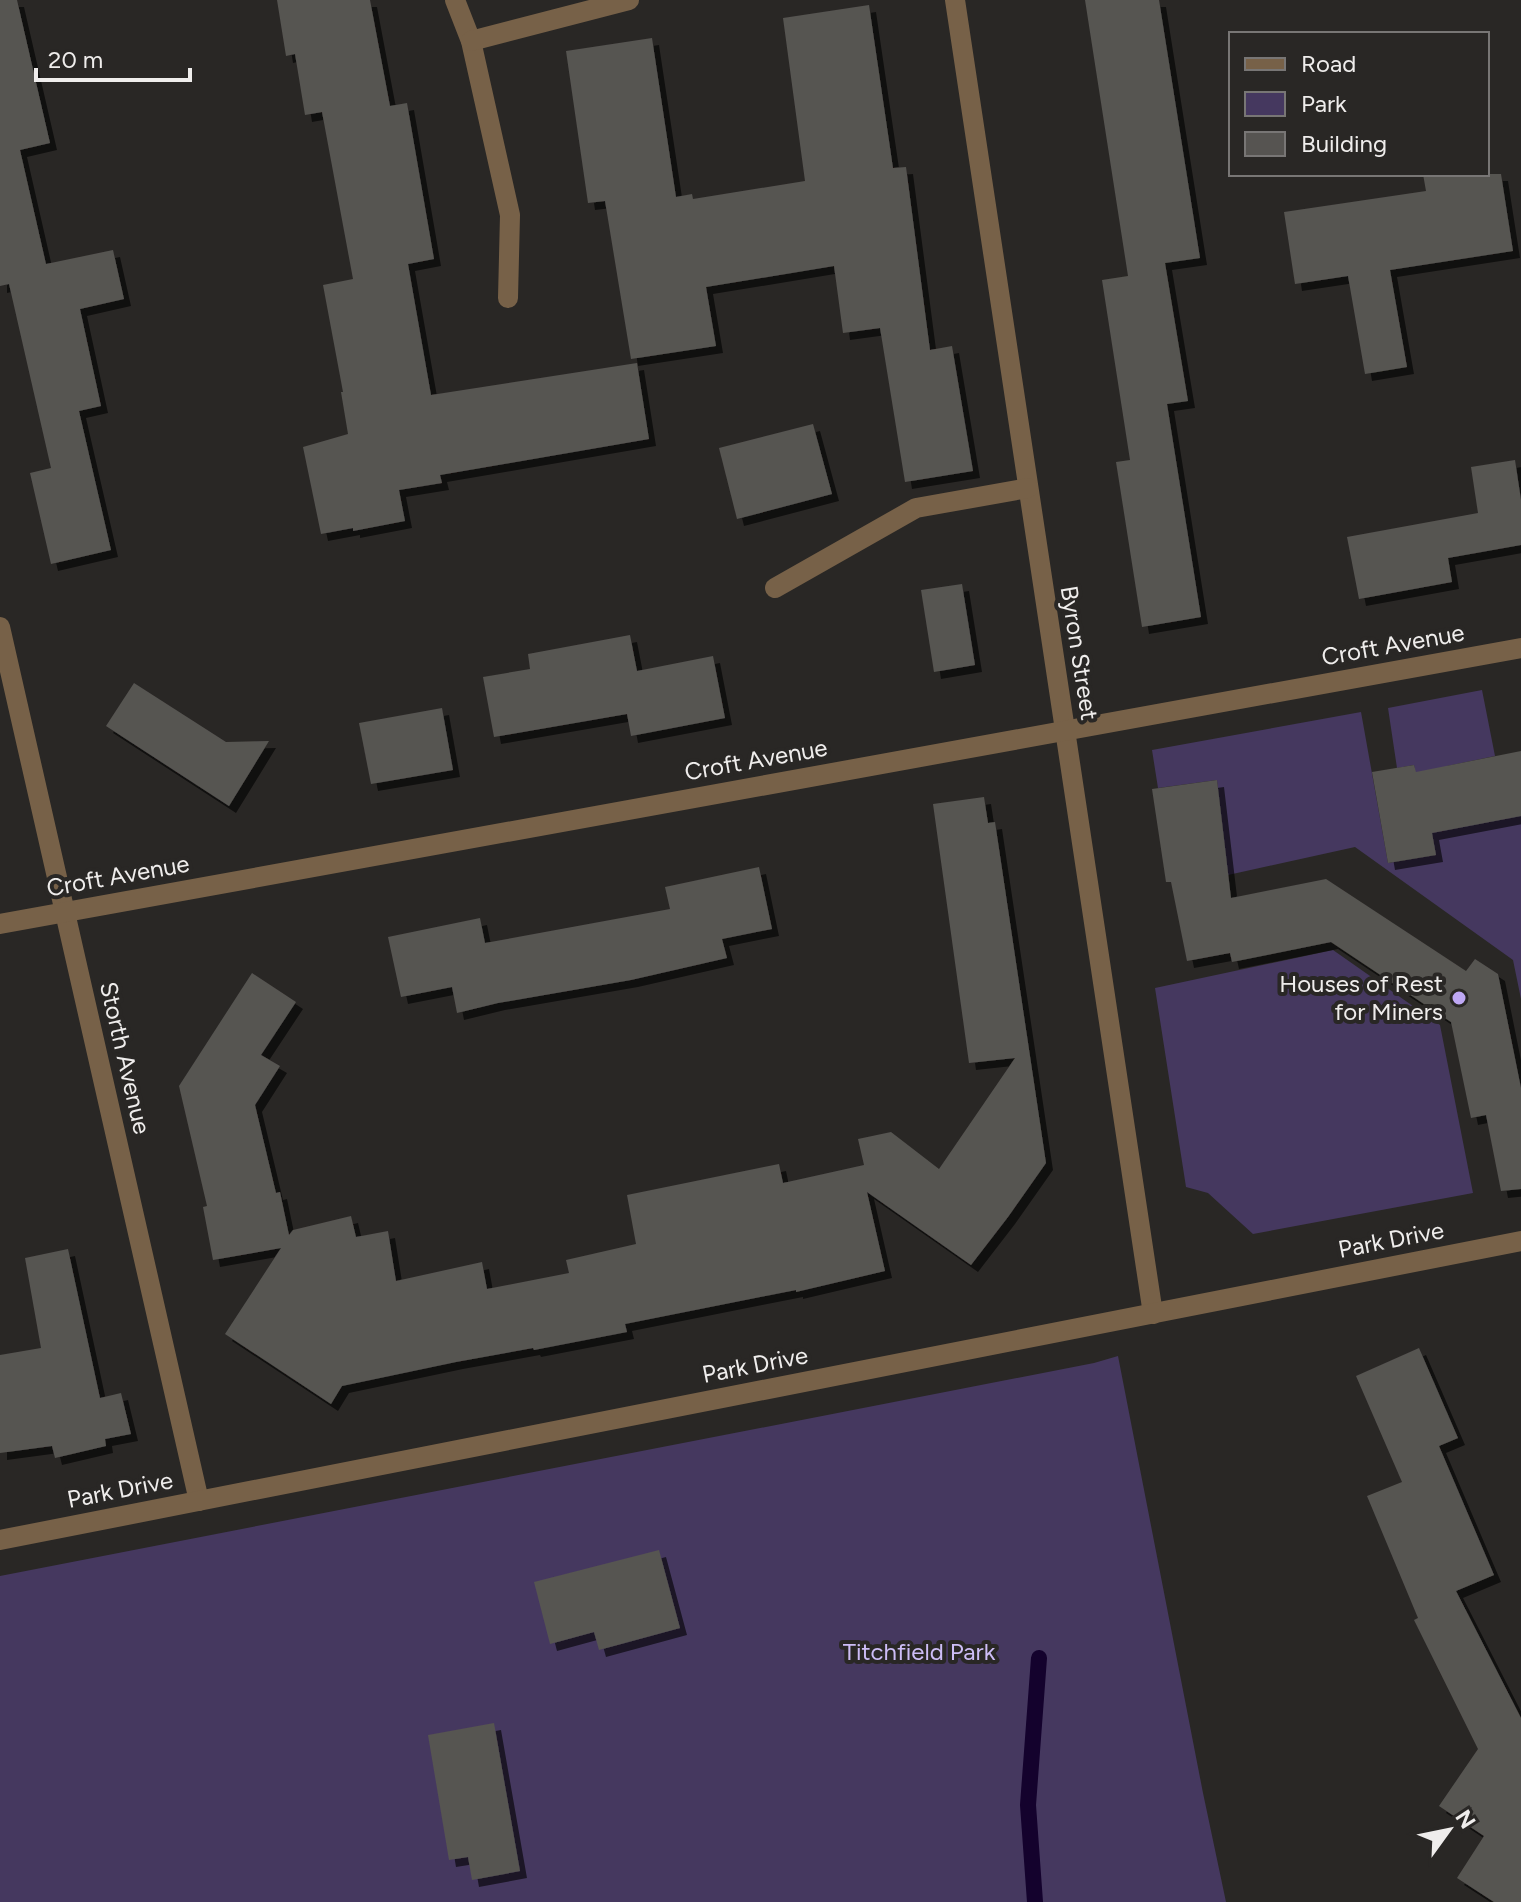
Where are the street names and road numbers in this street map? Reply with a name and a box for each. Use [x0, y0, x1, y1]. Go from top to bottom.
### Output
street label: Byron Street [1055, 584, 1104, 722]
street label: Croft Avenue [1319, 618, 1467, 671]
street label: Croft Avenue [682, 733, 830, 786]
street label: Croft Avenue [44, 849, 192, 902]
street label: Storth Avenue [94, 979, 157, 1137]
street label: Park Drive [1336, 1215, 1446, 1264]
street label: Park Drive [700, 1340, 810, 1389]
street label: Park Drive [65, 1465, 175, 1514]

